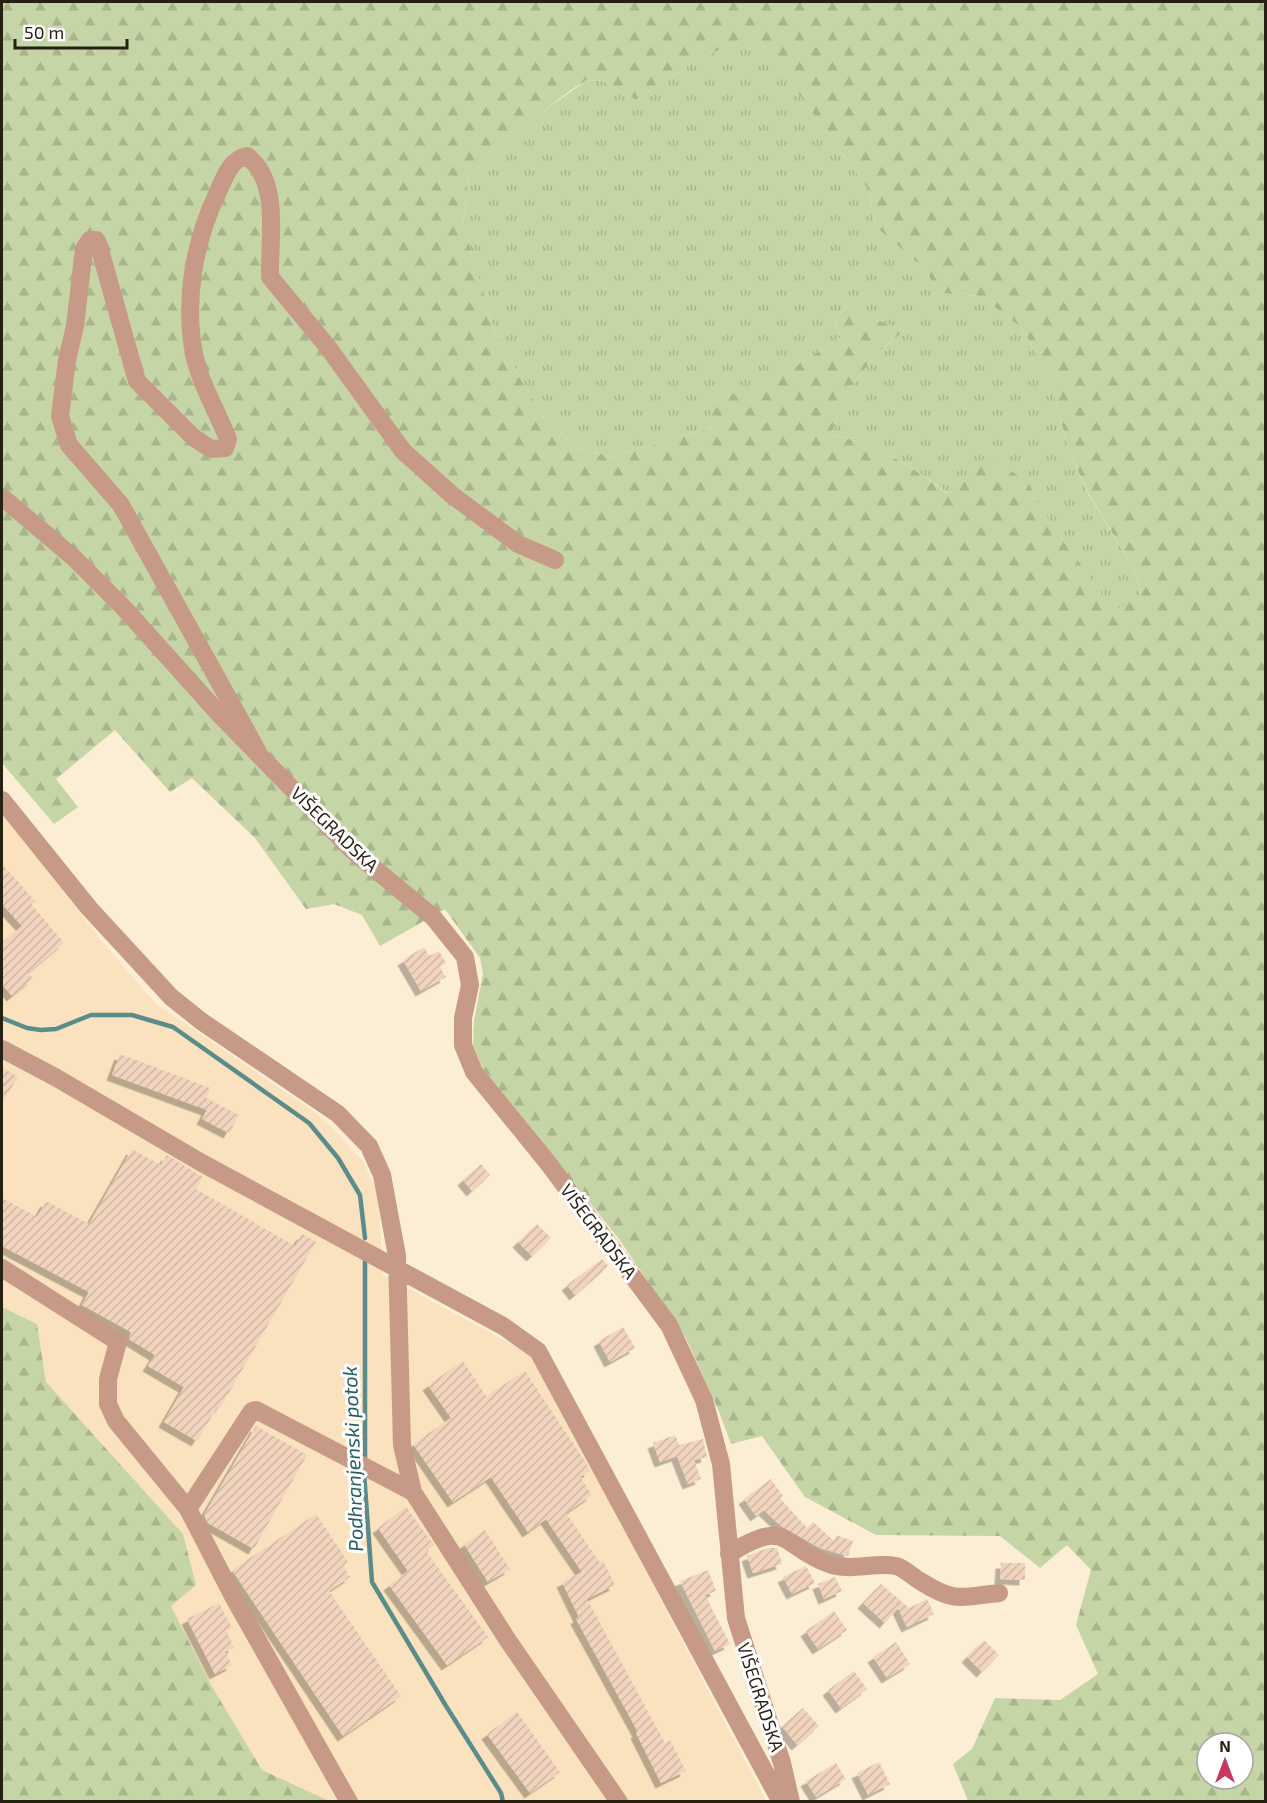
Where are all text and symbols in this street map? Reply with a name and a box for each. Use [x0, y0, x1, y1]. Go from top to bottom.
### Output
scale bar [15, 12, 128, 50]
text: 50 m [24, 21, 64, 43]
street label: VIŠEGRADSKA [287, 782, 384, 877]
street label: VIŠEGRADSKA [556, 1179, 642, 1283]
water label: Podhranjenski potok [337, 1366, 367, 1552]
street label: VIŠEGRADSKA [733, 1640, 789, 1755]
north arrow [1195, 1731, 1255, 1791]
text: N [1219, 1736, 1231, 1755]

